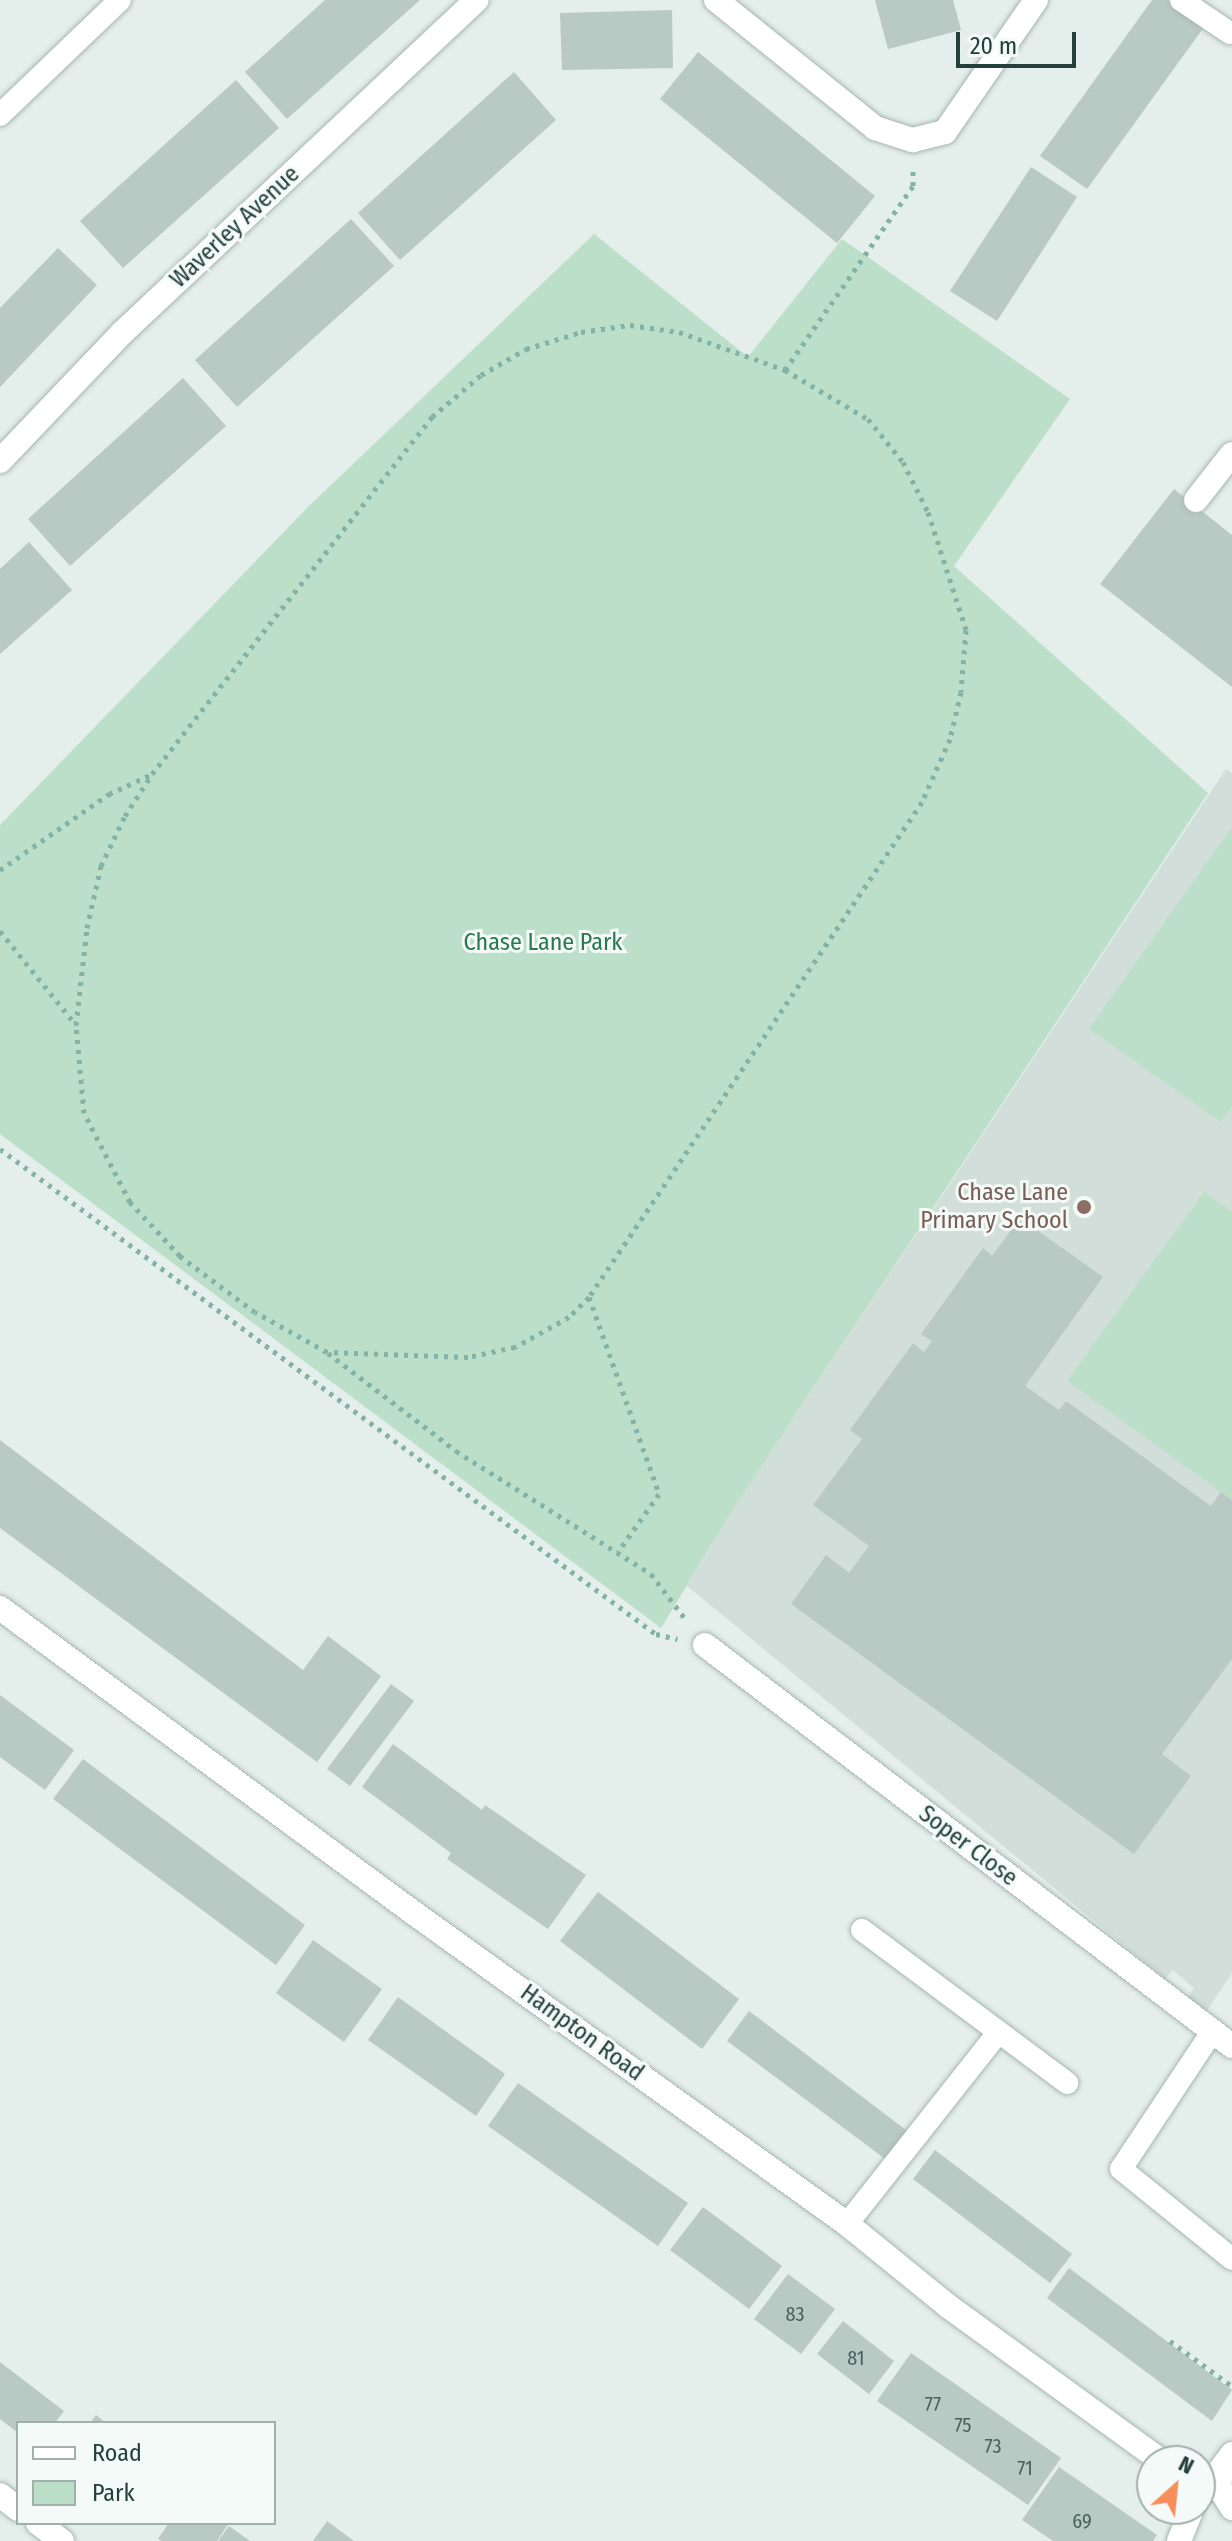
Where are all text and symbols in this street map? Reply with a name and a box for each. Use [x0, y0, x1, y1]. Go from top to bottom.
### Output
scale bar [960, 16, 1080, 66]
text: 20 m [970, 32, 1017, 60]
street label: Waverley Avenue [165, 160, 305, 294]
park label: Chase Lane Park [464, 929, 622, 957]
place label: Chase Lane Primary School [920, 1179, 1068, 1235]
marker: Chase Lane Primary School [1075, 1198, 1093, 1216]
street label: Soper Close [913, 1800, 1023, 1892]
street label: Hampton Road [515, 1979, 649, 2087]
house number: 83 [785, 2302, 805, 2326]
house number: 81 [847, 2346, 865, 2370]
house number: 77 [925, 2392, 941, 2416]
house number: 75 [955, 2413, 971, 2437]
legend [16, 2421, 276, 2525]
house number: 73 [985, 2434, 1001, 2458]
text: Road [92, 2439, 142, 2467]
north arrow [1136, 2445, 1216, 2525]
text: N [1174, 2450, 1198, 2480]
house number: 71 [1017, 2456, 1033, 2480]
text: Park [92, 2479, 135, 2507]
house number: 69 [1072, 2509, 1092, 2533]

